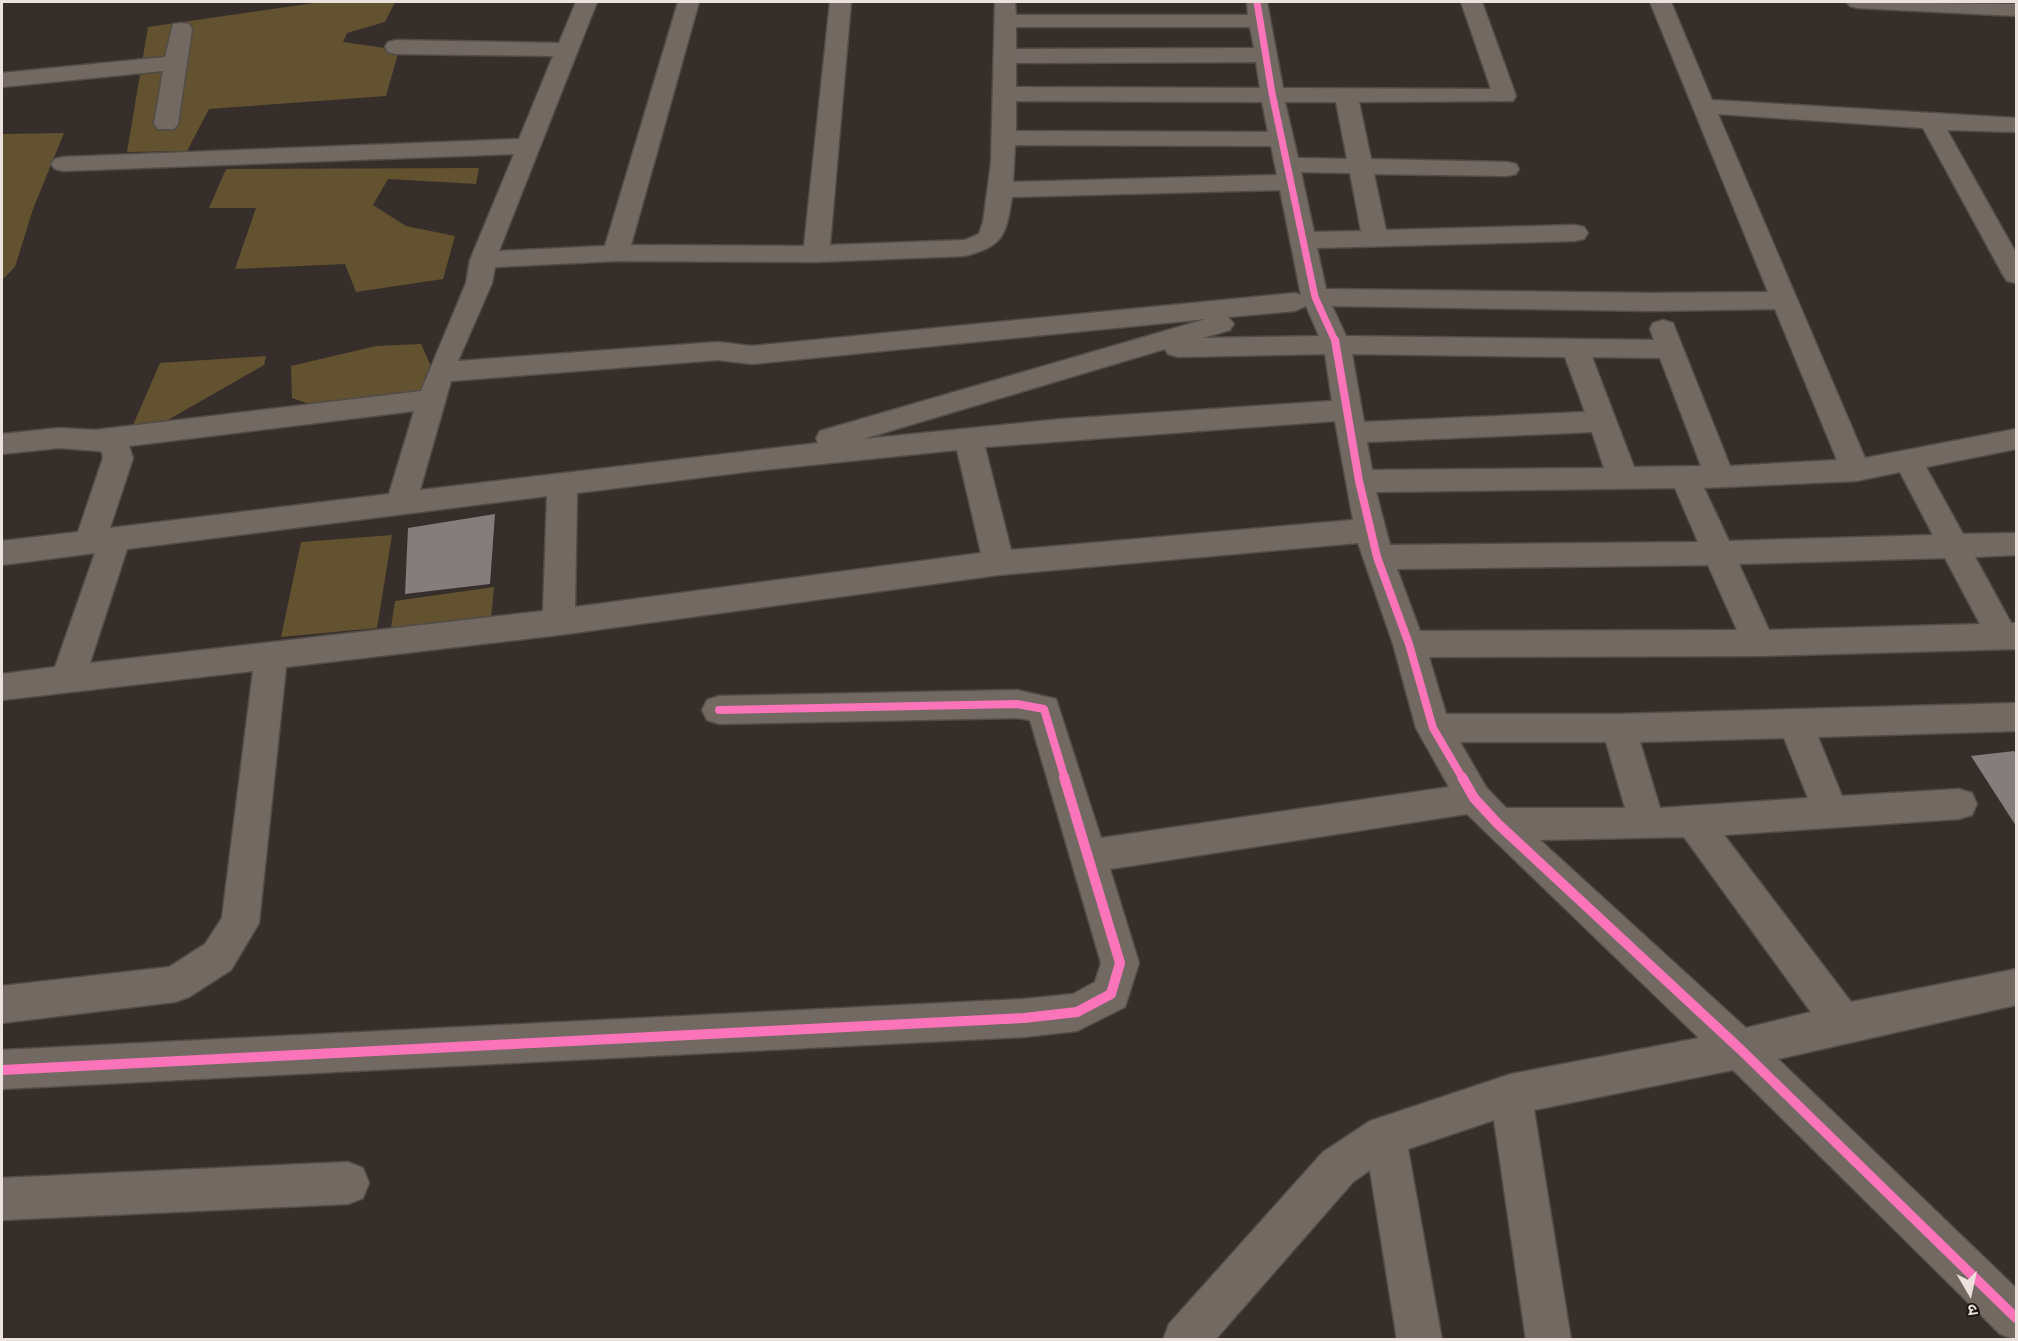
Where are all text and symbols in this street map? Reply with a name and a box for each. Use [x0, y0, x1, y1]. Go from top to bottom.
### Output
north arrow [1940, 1263, 2000, 1323]
text: उ [1966, 1299, 1979, 1322]

